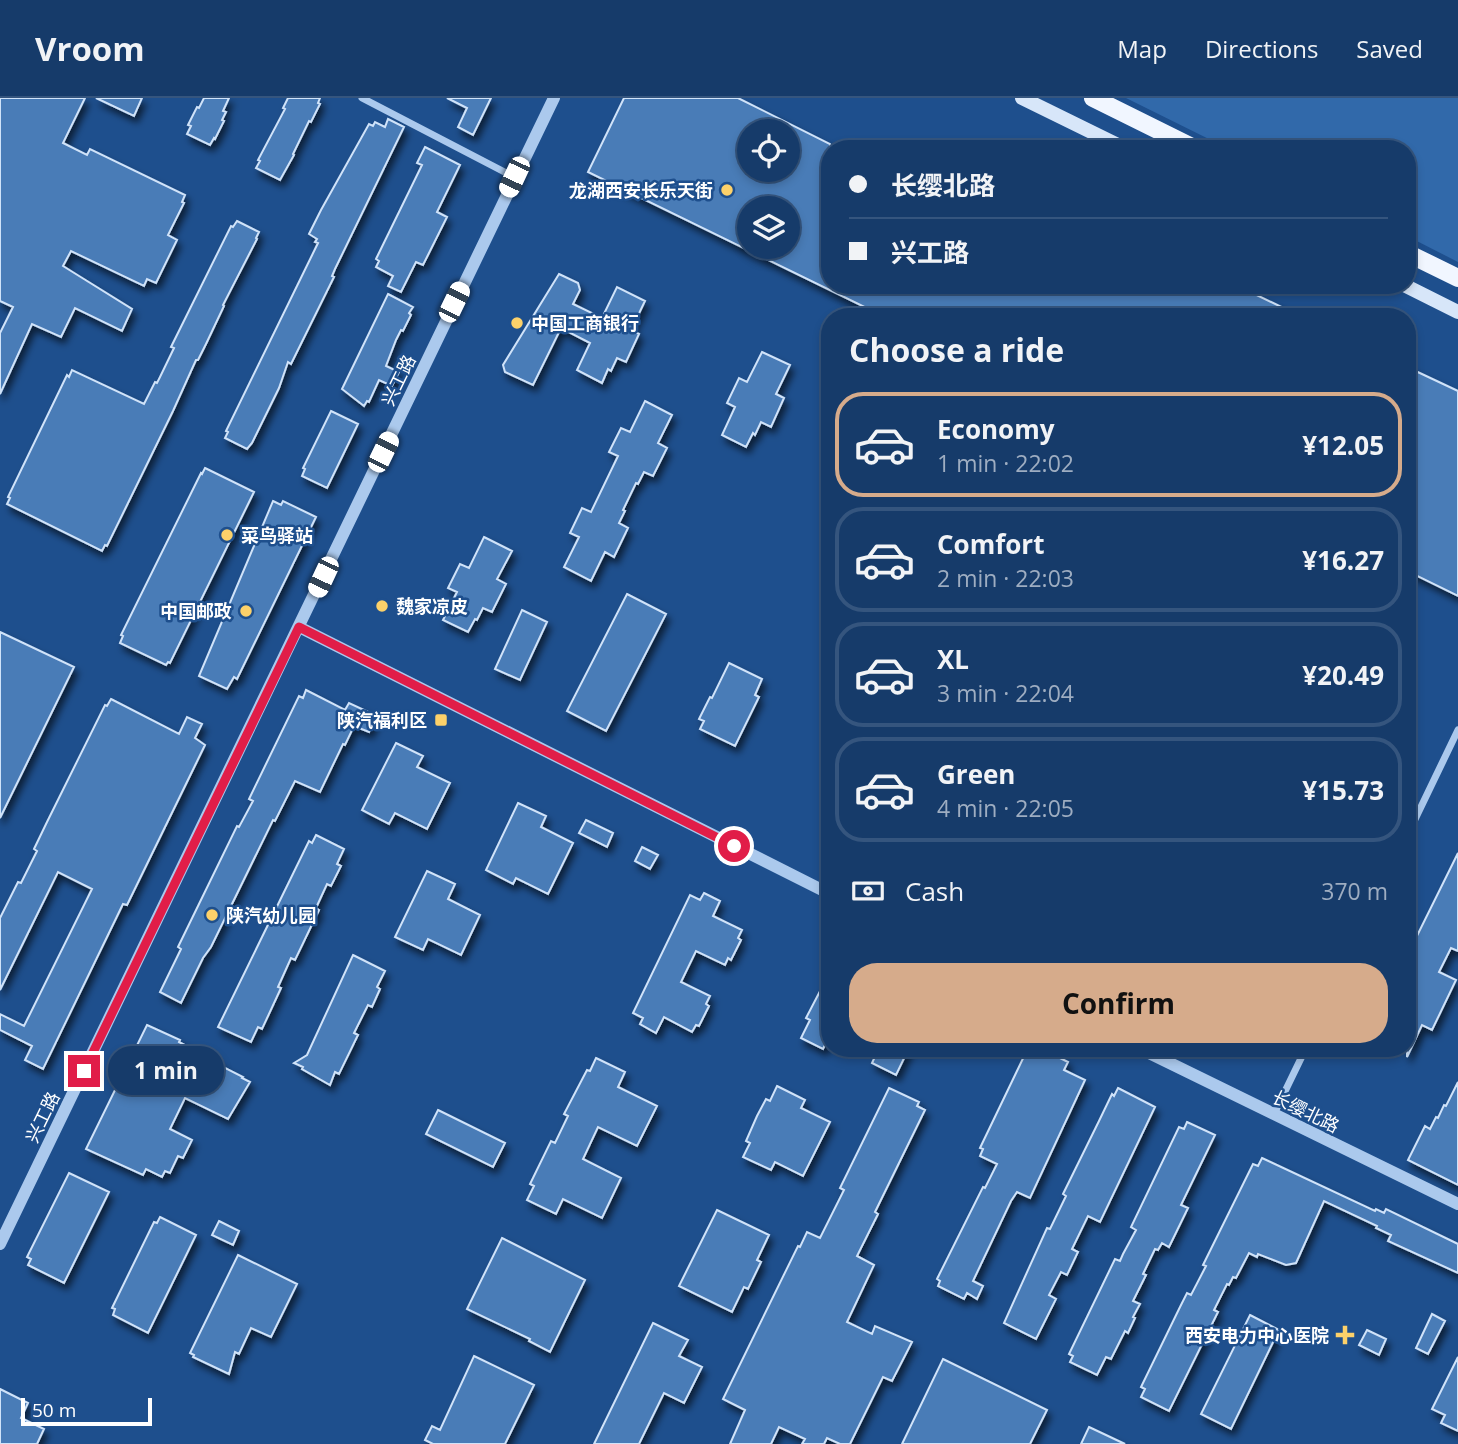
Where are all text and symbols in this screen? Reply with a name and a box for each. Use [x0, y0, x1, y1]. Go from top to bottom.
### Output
text: Vroom [35, 26, 145, 71]
text: Map [1117, 32, 1167, 65]
text: Directions [1205, 32, 1318, 65]
text: Saved [1356, 32, 1423, 65]
map controls [737, 119, 800, 259]
button: locate [737, 119, 800, 182]
car [496, 154, 533, 200]
text: 长缨北路 [891, 167, 995, 203]
place label: 龙湖西安长乐天街 [569, 178, 713, 202]
marker: 龙湖西安长乐天街 [719, 182, 735, 198]
button: layers [737, 196, 800, 259]
text: 兴工路 [891, 234, 969, 270]
car [436, 279, 473, 325]
place label: 中国工商银行 [531, 311, 639, 335]
marker: 中国工商银行 [509, 315, 525, 331]
text: Choose a ride [849, 328, 1064, 371]
street label: 兴工路 [375, 350, 421, 410]
text: Economy [937, 411, 1055, 447]
icon: car [853, 413, 916, 476]
text: ¥12.05 [1302, 427, 1384, 463]
car [365, 429, 402, 475]
text: 1 min · 22:02 [937, 447, 1074, 479]
place label: 菜鸟驿站 [241, 523, 313, 547]
text: Comfort [937, 526, 1044, 562]
marker: 菜鸟驿站 [219, 527, 235, 543]
icon: car [853, 528, 916, 591]
text: ¥16.27 [1302, 542, 1384, 578]
car [305, 554, 342, 600]
text: 2 min · 22:03 [937, 562, 1074, 594]
place label: 魏家凉皮 [396, 594, 468, 618]
marker: 魏家凉皮 [374, 598, 390, 614]
place label: 中国邮政 [160, 599, 232, 623]
marker: 中国邮政 [238, 603, 254, 619]
text: XL [937, 641, 969, 677]
icon: car [853, 643, 916, 706]
text: ¥20.49 [1302, 657, 1384, 693]
text: 3 min · 22:04 [937, 677, 1074, 709]
place label: 陕汽福利区 [337, 708, 427, 732]
marker: 陕汽福利区 [433, 712, 449, 728]
text: Green [937, 756, 1015, 792]
icon: car [853, 758, 916, 821]
text: ¥15.73 [1302, 772, 1384, 808]
text: 4 min · 22:05 [937, 792, 1074, 824]
route start [718, 830, 750, 862]
icon: cash [849, 872, 887, 910]
text: Cash [905, 873, 964, 909]
text: 370 m [1321, 875, 1388, 907]
place label: 陕汽幼儿园 [226, 903, 316, 927]
marker: 陕汽幼儿园 [204, 907, 220, 923]
button: Confirm [849, 963, 1388, 1043]
callout: 1 min [108, 1046, 224, 1096]
text: 1 min [134, 1054, 198, 1086]
route end [68, 1055, 100, 1087]
street label: 长缨北路 [1268, 1084, 1344, 1138]
street label: 兴工路 [19, 1087, 65, 1147]
place label: 西安电力中心医院 [1185, 1323, 1329, 1347]
marker: 西安电力中心医院 [1335, 1325, 1355, 1345]
scale bar [21, 1395, 152, 1427]
text: 50 m [32, 1397, 76, 1423]

